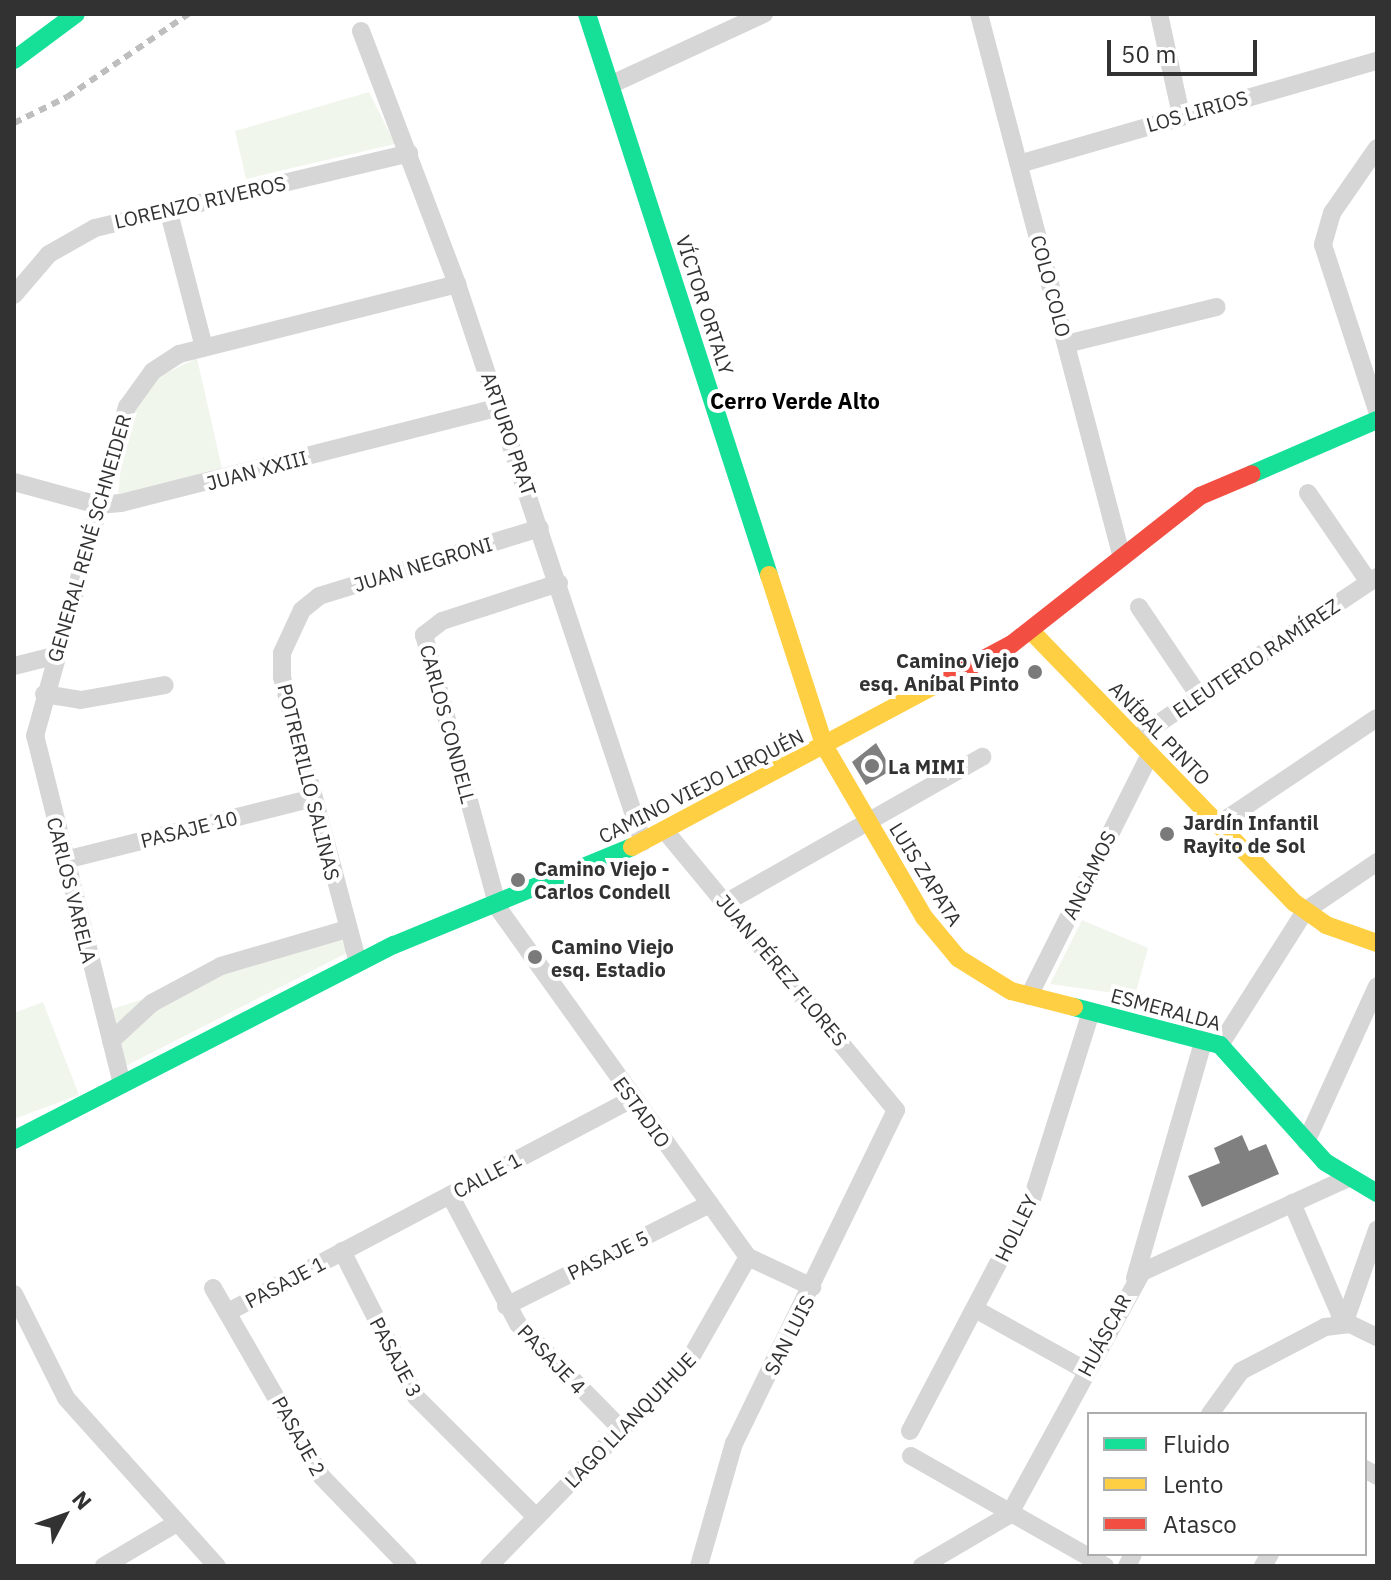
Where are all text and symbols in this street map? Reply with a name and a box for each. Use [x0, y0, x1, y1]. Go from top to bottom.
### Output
scale bar [1111, 24, 1261, 74]
text: 50 m [1121, 38, 1176, 70]
street label: LOS LIRIOS [1143, 85, 1251, 137]
street label: LORENZO RIVEROS [112, 171, 288, 233]
street label: VÍCTOR ORTALY [671, 232, 739, 378]
street label: COLO COLO [1026, 232, 1076, 340]
street label: ARTURO PRAT [477, 369, 541, 499]
district label: Cerro Verde Alto [710, 388, 880, 414]
street label: GENERAL RENÉ SCHNEIDER [42, 411, 136, 665]
street label: JUAN XXIII [204, 445, 310, 495]
street label: JUAN NEGRONI [351, 532, 495, 596]
street label: ELEUTERIO RAMÍREZ [1168, 593, 1344, 723]
street label: CARLOS CONDELL [415, 642, 481, 806]
place label: Camino Viejo esq. Aníbal Pinto [859, 648, 1019, 695]
marker: Camino Viejo esq. Aníbal Pinto [1026, 663, 1044, 681]
street label: ANÍBAL PINTO [1105, 676, 1215, 790]
street label: POTRERILLO SALINAS [273, 681, 345, 883]
street label: CAMINO VIEJO LIRQUÉN [594, 724, 808, 848]
place label: La MIMI [888, 754, 965, 778]
marker: La MIMI [863, 757, 881, 775]
street label: PASAJE 10 [138, 805, 240, 853]
place label: Jardín Infantil Rayito de Sol [1183, 810, 1319, 857]
street label: CARLOS VARELA [42, 814, 102, 966]
street label: LUIS ZAPATA [885, 818, 967, 930]
marker: Jardín Infantil Rayito de Sol [1158, 825, 1176, 843]
street label: ANGAMOS [1057, 827, 1121, 923]
place label: Camino Viejo - Carlos Condell [534, 856, 670, 903]
marker: Camino Viejo - Carlos Condell [509, 871, 527, 889]
street label: JUAN PÉREZ FLORES [712, 889, 852, 1051]
place label: Camino Viejo esq. Estadio [551, 934, 674, 981]
marker: Camino Viejo esq. Estadio [526, 948, 544, 966]
street label: ESMERALDA [1108, 983, 1224, 1035]
street label: ESTADIO [608, 1072, 676, 1152]
street label: CALLE 1 [449, 1147, 525, 1203]
street label: HOLLEY [990, 1191, 1042, 1265]
street label: PASAJE 5 [564, 1225, 652, 1285]
street label: PASAJE 1 [241, 1251, 329, 1313]
street label: HUÁSCAR [1072, 1290, 1136, 1380]
street label: SAN LUIS [759, 1291, 819, 1379]
street label: PASAJE 3 [365, 1313, 427, 1401]
street label: PASAJE 4 [513, 1319, 591, 1399]
street label: LAGO LLANQUIHUE [559, 1348, 701, 1492]
street label: PASAJE 2 [267, 1392, 331, 1480]
legend [1087, 1412, 1367, 1556]
text: Fluido [1163, 1428, 1230, 1460]
text: Lento [1163, 1468, 1223, 1500]
north arrow [24, 1476, 104, 1556]
text: N [66, 1484, 99, 1515]
text: Atasco [1163, 1508, 1237, 1540]

